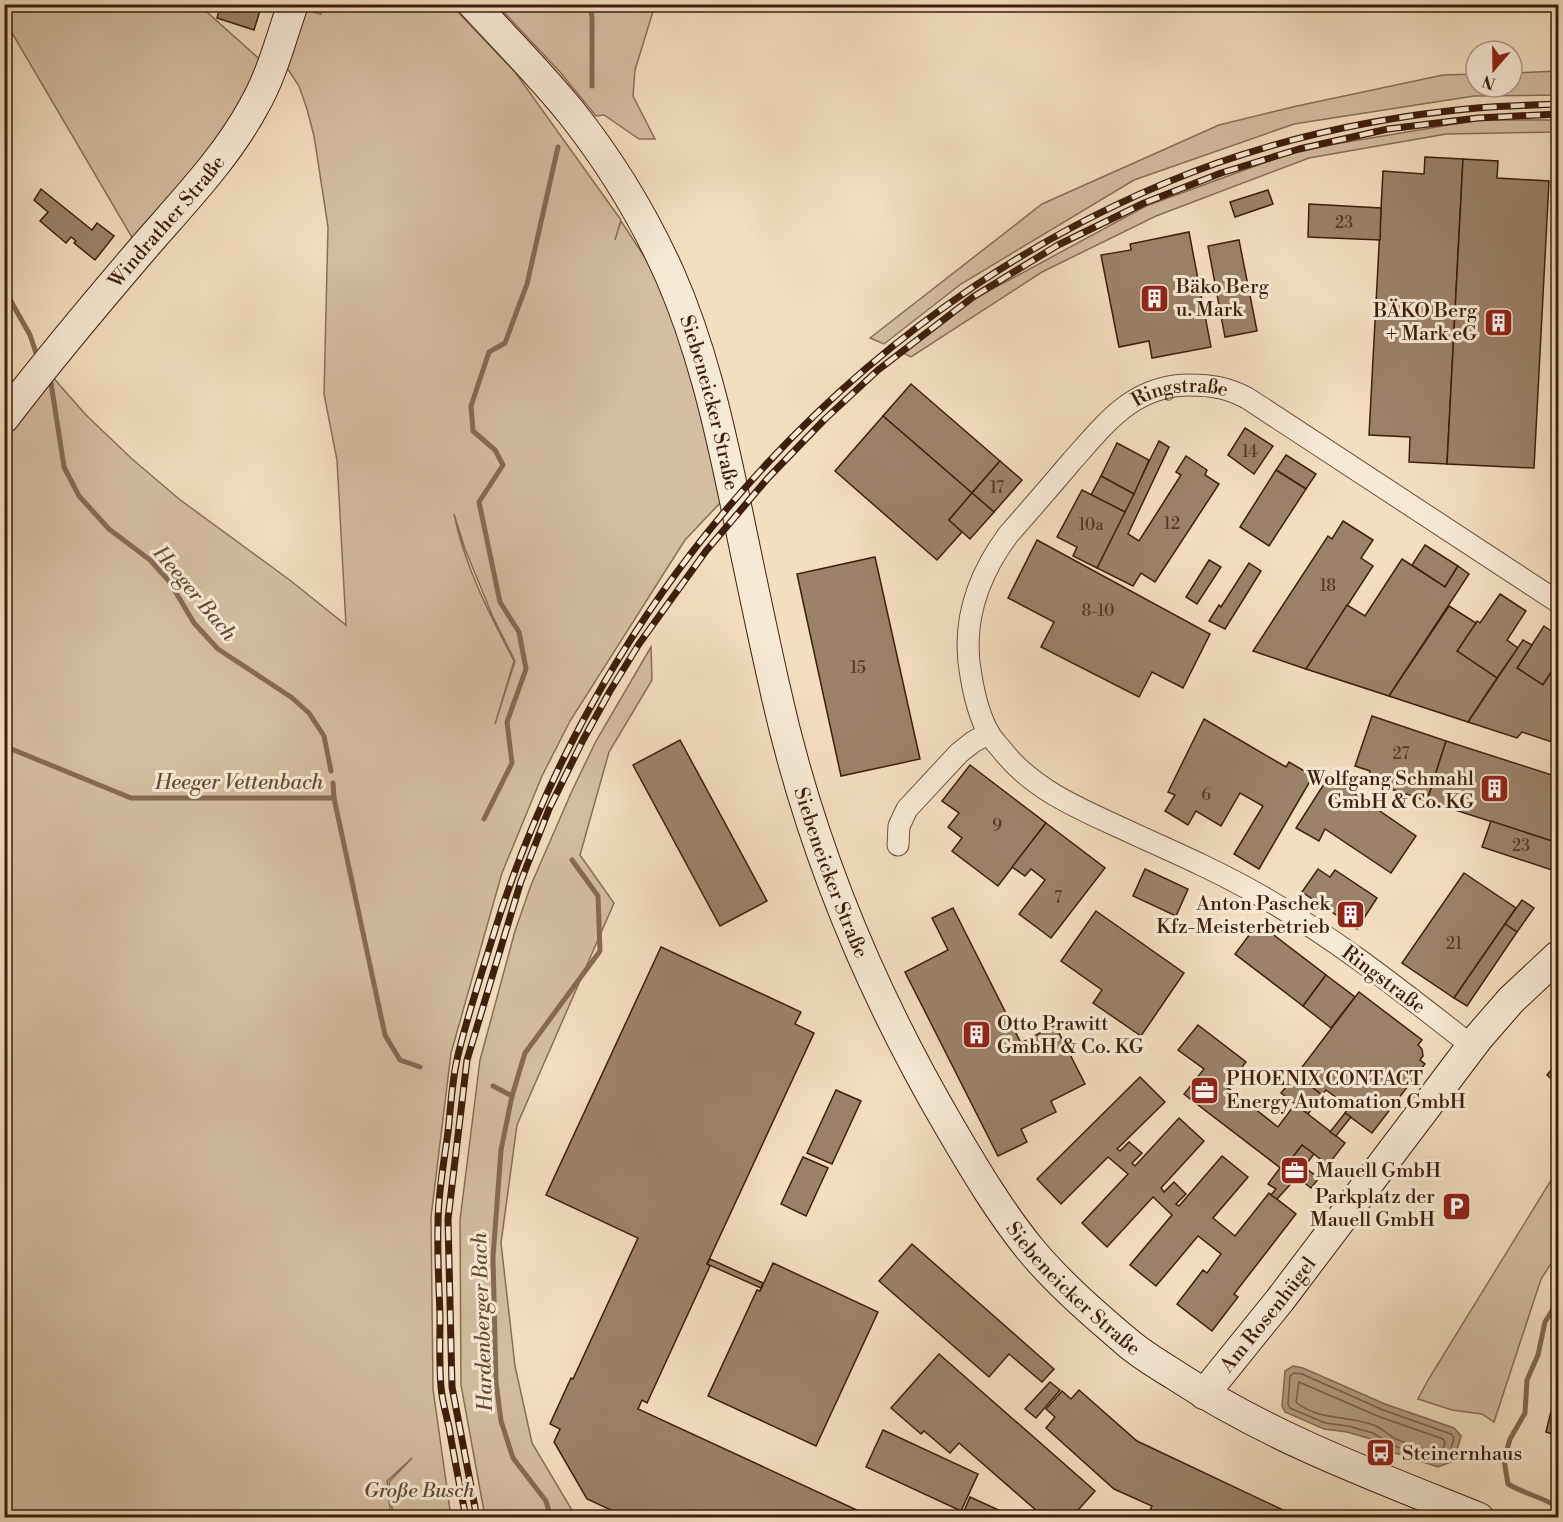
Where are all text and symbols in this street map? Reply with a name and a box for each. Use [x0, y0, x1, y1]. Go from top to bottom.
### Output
north arrow [1464, 39, 1524, 99]
text: N [1480, 70, 1499, 94]
street label: Windrather Straße [103, 151, 231, 294]
house number: 23 [1335, 213, 1353, 233]
place label: Bäko Berg u. Mark [1175, 275, 1269, 323]
building icon: Bäko Berg u. Mark [1139, 282, 1171, 314]
place label: BÄKO Berg + Mark eG [1372, 298, 1478, 347]
building icon: BÄKO Berg + Mark eG [1482, 306, 1514, 338]
street label: Siebeneicker Straße [673, 312, 743, 493]
street label: Ringstraße [1127, 374, 1231, 413]
house number: 14 [1242, 442, 1258, 462]
house number: 17 [990, 478, 1004, 498]
house number: 12 [1164, 514, 1180, 534]
house number: 10a [1078, 515, 1104, 535]
water label: Heeger Bach [146, 540, 242, 647]
house number: 18 [1320, 576, 1336, 596]
house number: 8-10 [1081, 601, 1115, 621]
house number: 15 [850, 658, 866, 678]
house number: 27 [1392, 744, 1410, 764]
place label: Wolfgang Schmahl GmbH & Co. KG [1306, 767, 1474, 815]
water label: Heeger Vettenbach [154, 770, 324, 796]
building icon: Wolfgang Schmahl GmbH & Co. KG [1479, 773, 1511, 805]
street label: Siebeneicker Straße [787, 785, 873, 962]
house number: 6 [1201, 785, 1211, 805]
house number: 9 [992, 816, 1002, 836]
house number: 23 [1512, 836, 1530, 856]
house number: 7 [1054, 888, 1062, 908]
place label: Anton Paschek Kfz-Meisterbetrieb [1156, 892, 1332, 940]
building icon: Anton Paschek Kfz-Meisterbetrieb [1335, 898, 1367, 930]
house number: 21 [1446, 934, 1462, 954]
street label: Ringstraße [1336, 941, 1430, 1020]
place label: Otto Prawitt GmbH & Co. KG [997, 1012, 1144, 1060]
building icon: Otto Prawitt GmbH & Co. KG [960, 1018, 992, 1050]
place label: PHOENIX CONTACT Energy Automation GmbH [1226, 1067, 1466, 1115]
office icon: PHOENIX CONTACT Energy Automation GmbH [1189, 1074, 1221, 1106]
office icon: Mauell GmbH [1279, 1154, 1311, 1186]
place label: Mauell GmbH [1316, 1159, 1441, 1184]
place label: Parkplatz der Mauell GmbH [1310, 1185, 1435, 1233]
parking icon: Parkplatz der Mauell GmbH [1440, 1191, 1472, 1223]
street label: Siebeneicker Straße [1000, 1217, 1145, 1362]
water label: Hardenberger Bach [467, 1232, 499, 1413]
street label: Am Rosenhügel [1215, 1252, 1322, 1379]
bus stop icon: Steinernhaus [1365, 1437, 1397, 1469]
place label: Steinernhaus [1402, 1442, 1522, 1467]
park label: Große Busch [364, 1479, 475, 1504]

